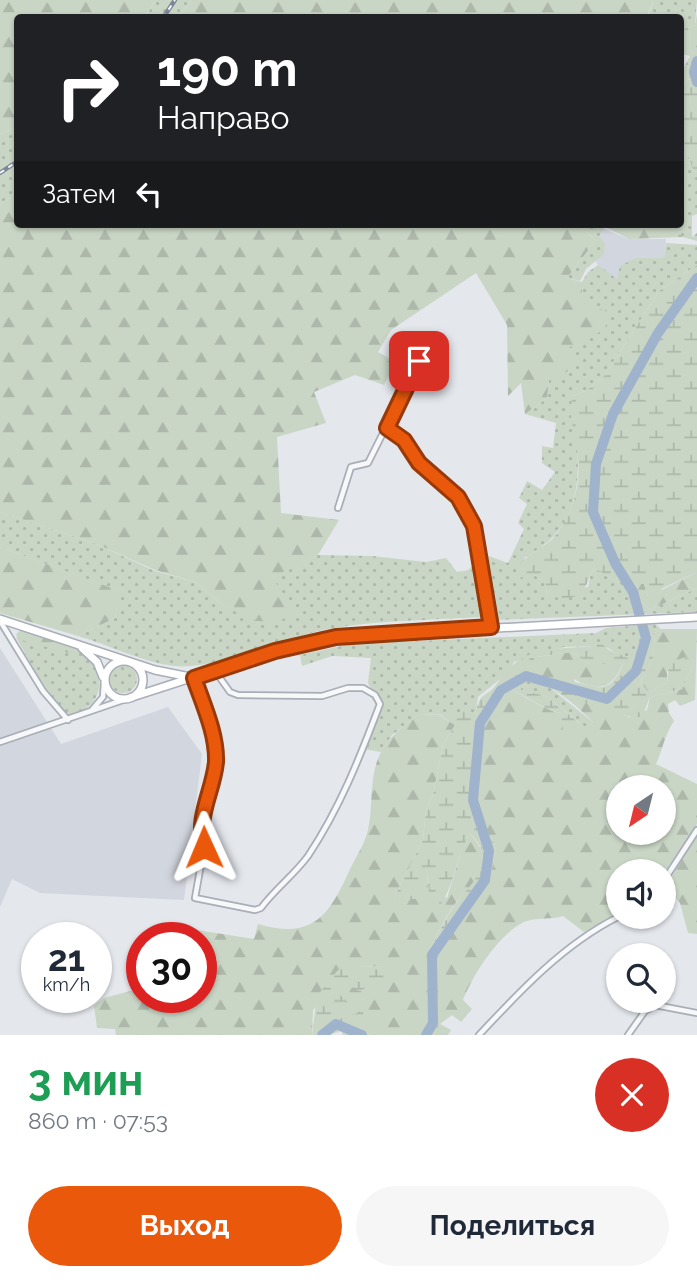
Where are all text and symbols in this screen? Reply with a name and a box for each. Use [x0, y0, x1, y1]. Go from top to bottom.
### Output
text: 190 m [157, 40, 298, 97]
icon: right [42, 42, 133, 133]
text: Направо [157, 99, 289, 136]
icon: left [130, 175, 168, 213]
text: Затем [42, 179, 116, 209]
pin [389, 331, 449, 391]
icon: arrive [400, 342, 438, 380]
north arrow [606, 775, 676, 845]
map controls [606, 775, 676, 1013]
position arrow [167, 810, 241, 884]
button: sound [606, 859, 676, 929]
speed limit sign: 30 [126, 922, 217, 1013]
text: 21 [48, 938, 85, 979]
button: search [606, 943, 676, 1013]
text: km/h [43, 974, 90, 995]
text: 3 мин [28, 1056, 143, 1105]
button: close [595, 1058, 669, 1132]
text: 860 m · 07:53 [28, 1107, 168, 1134]
button: Выход [28, 1186, 342, 1266]
button: Поделиться [356, 1186, 669, 1266]

